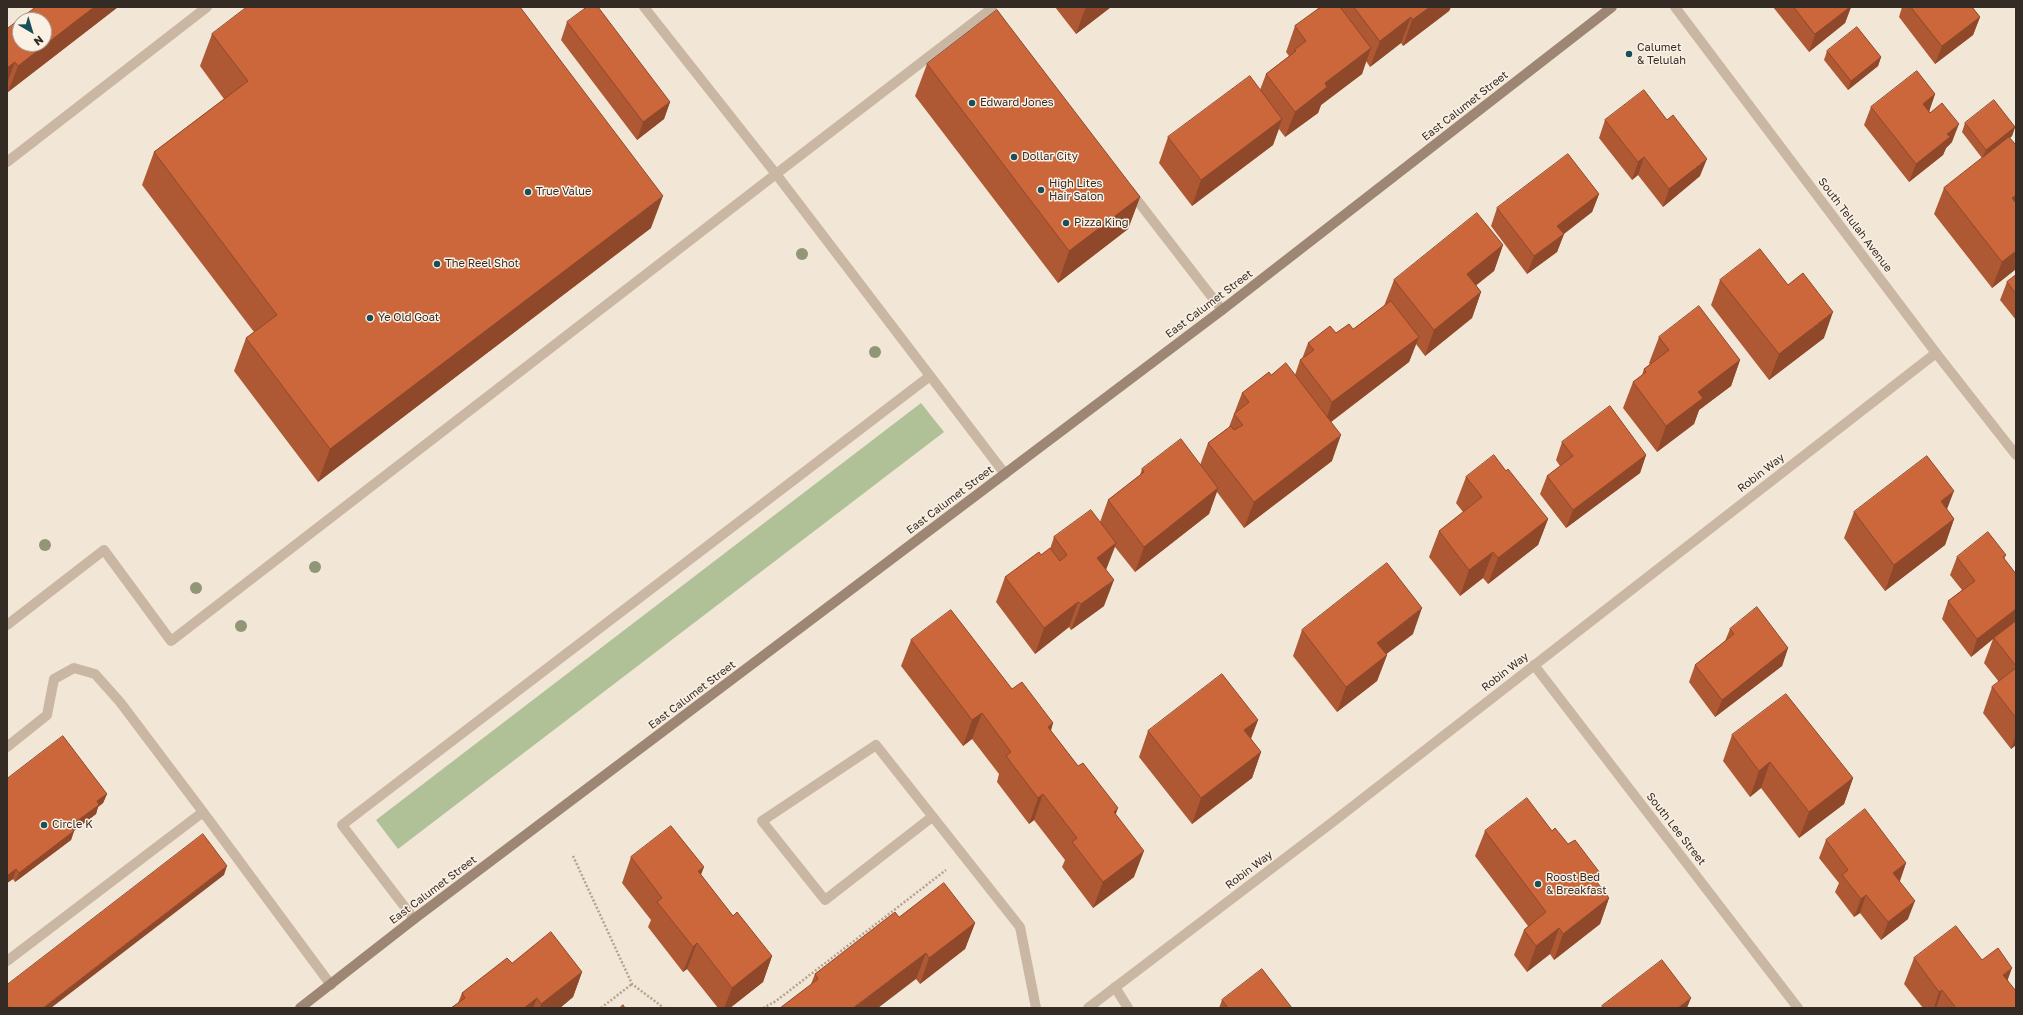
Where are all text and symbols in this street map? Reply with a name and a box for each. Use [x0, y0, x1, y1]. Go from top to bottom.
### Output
north arrow [12, 12, 52, 52]
text: N [32, 33, 46, 49]
place label: Calumet & Telulah [1637, 41, 1686, 67]
marker: Calumet & Telulah [1624, 49, 1634, 59]
street label: East Calumet Street [1419, 68, 1511, 144]
place label: Edward Jones [980, 96, 1054, 110]
marker: Edward Jones [967, 98, 977, 108]
place label: Dollar City [1022, 150, 1078, 164]
marker: Dollar City [1009, 152, 1019, 162]
street label: South Telulah Avenue [1815, 175, 1895, 275]
place label: High Lites Hair Salon [1049, 177, 1104, 203]
place label: True Value [536, 185, 591, 199]
marker: High Lites Hair Salon [1036, 185, 1046, 195]
marker: True Value [523, 187, 533, 197]
place label: Pizza King [1074, 216, 1129, 230]
marker: Pizza King [1061, 218, 1071, 228]
place label: The Reel Shot [445, 257, 519, 271]
marker: The Reel Shot [432, 259, 442, 269]
street label: East Calumet Street [1163, 267, 1255, 341]
place label: Ye Old Goat [378, 311, 439, 325]
marker: Ye Old Goat [365, 313, 375, 323]
street label: Robin Way [1735, 451, 1787, 495]
street label: East Calumet Street [904, 463, 996, 537]
street label: Robin Way [1479, 650, 1531, 694]
street label: East Calumet Street [646, 658, 738, 732]
street label: South Lee Street [1644, 790, 1708, 868]
place label: Circle K [52, 818, 93, 832]
marker: Circle K [39, 820, 49, 830]
street label: Robin Way [1223, 848, 1275, 892]
street label: East Calumet Street [387, 853, 479, 927]
place label: Roost Bed & Breakfast [1546, 871, 1607, 897]
marker: Roost Bed & Breakfast [1533, 879, 1543, 889]

